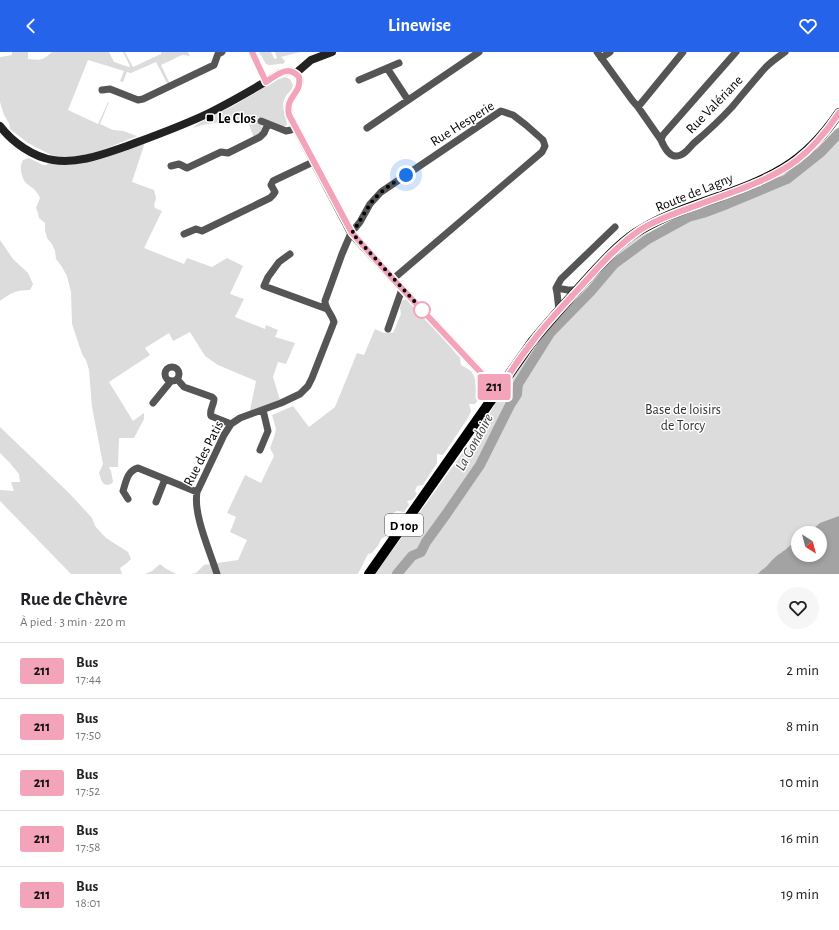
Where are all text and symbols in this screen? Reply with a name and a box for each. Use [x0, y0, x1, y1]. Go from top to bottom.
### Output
icon: back [20, 15, 42, 37]
icon: heart [797, 15, 819, 37]
text: Linewise [388, 17, 451, 35]
street label: Rue Valériane [684, 73, 746, 136]
street label: Rue Hesperie [428, 99, 497, 149]
place label: Le Clos [218, 112, 256, 126]
marker: Le Clos [205, 113, 215, 123]
your location [396, 165, 416, 185]
street label: Route de Lagny [654, 171, 735, 215]
unlabelled marker [413, 301, 431, 319]
line badge: 211 [471, 374, 517, 400]
text: 211 [486, 380, 502, 394]
park label: Base de loisirs de Torcy [645, 403, 721, 433]
water label: La Gondoire [453, 411, 496, 473]
street label: Rue des Patis [182, 419, 226, 488]
road number: D 10p [385, 514, 423, 536]
north arrow [791, 526, 827, 562]
map controls [791, 526, 827, 562]
button: heart [777, 587, 819, 629]
text: Rue de Chèvre [20, 590, 128, 609]
text: À pied · 3 min · 220 m [20, 616, 126, 629]
text: Bus [76, 655, 98, 670]
text: 2 min [786, 663, 819, 678]
text: 211 [34, 664, 50, 678]
text: 17:44 [76, 673, 101, 686]
text: Bus [76, 711, 98, 726]
text: 8 min [786, 719, 819, 734]
text: 211 [34, 720, 50, 734]
text: 17:50 [76, 729, 101, 742]
text: Bus [76, 767, 98, 782]
text: 10 min [780, 775, 819, 790]
text: 211 [34, 776, 50, 790]
text: 17:52 [76, 785, 100, 798]
text: Bus [76, 823, 98, 838]
text: 16 min [781, 831, 819, 846]
text: 211 [34, 832, 50, 846]
text: 17:58 [76, 841, 100, 854]
text: Bus [76, 879, 98, 894]
text: 19 min [781, 887, 819, 902]
text: 211 [34, 888, 50, 902]
text: 18:01 [76, 897, 101, 910]

